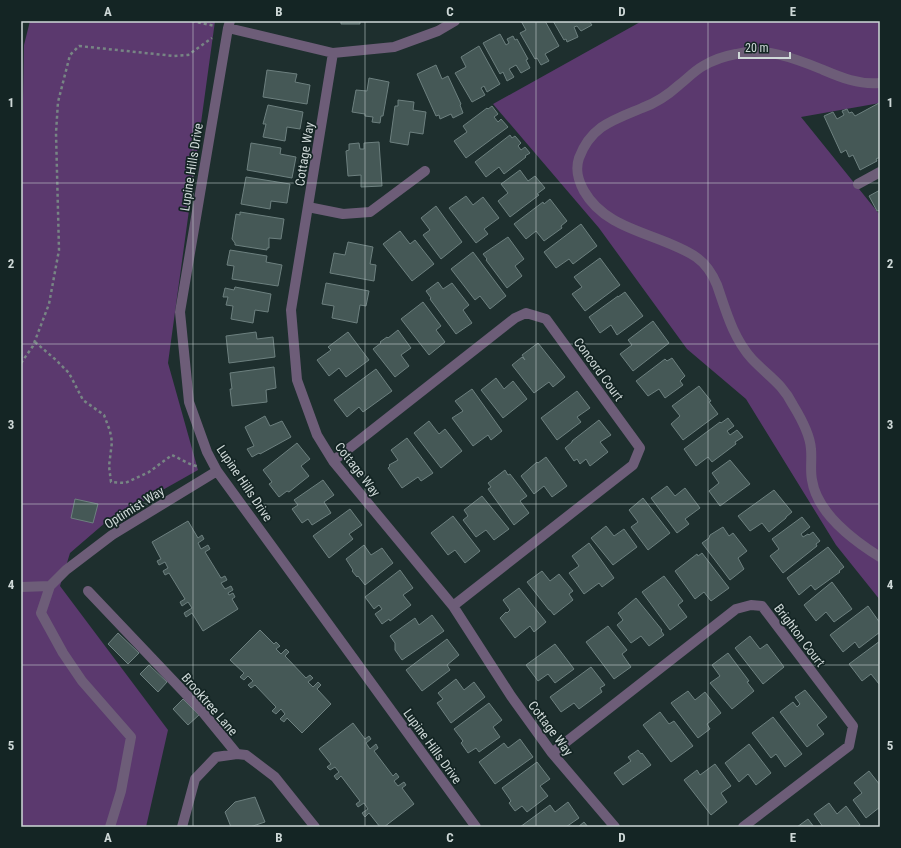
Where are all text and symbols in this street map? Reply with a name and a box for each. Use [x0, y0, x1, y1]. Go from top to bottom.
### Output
text: A [104, 4, 112, 19]
text: B [275, 4, 283, 19]
text: C [446, 4, 454, 19]
text: D [618, 4, 626, 19]
text: E [790, 4, 797, 19]
scale bar [739, 34, 790, 60]
text: 20 m [745, 41, 769, 55]
text: 1 [8, 95, 14, 110]
text: 1 [887, 95, 893, 110]
street label: Cottage Way [292, 120, 317, 187]
street label: Lupine Hills Drive [177, 122, 206, 212]
text: 2 [8, 256, 15, 271]
text: 2 [887, 256, 894, 271]
street label: Concord Court [571, 335, 627, 404]
text: 3 [8, 417, 14, 432]
text: 3 [887, 417, 893, 432]
street label: Cottage Way [332, 439, 384, 500]
street label: Lupine Hills Drive [214, 442, 276, 524]
street label: Optimist Way [102, 483, 167, 532]
text: 4 [8, 577, 15, 592]
text: 4 [887, 577, 894, 592]
street label: Brighton Court [771, 601, 828, 670]
street label: Brooktree Lane [179, 670, 241, 738]
street label: Cottage Way [525, 698, 576, 759]
street label: Lupine Hills Drive [400, 706, 465, 787]
text: 5 [8, 738, 15, 753]
text: 5 [887, 738, 894, 753]
text: A [104, 830, 112, 845]
text: B [275, 830, 283, 845]
text: C [446, 830, 454, 845]
text: D [618, 830, 626, 845]
text: E [790, 830, 797, 845]

